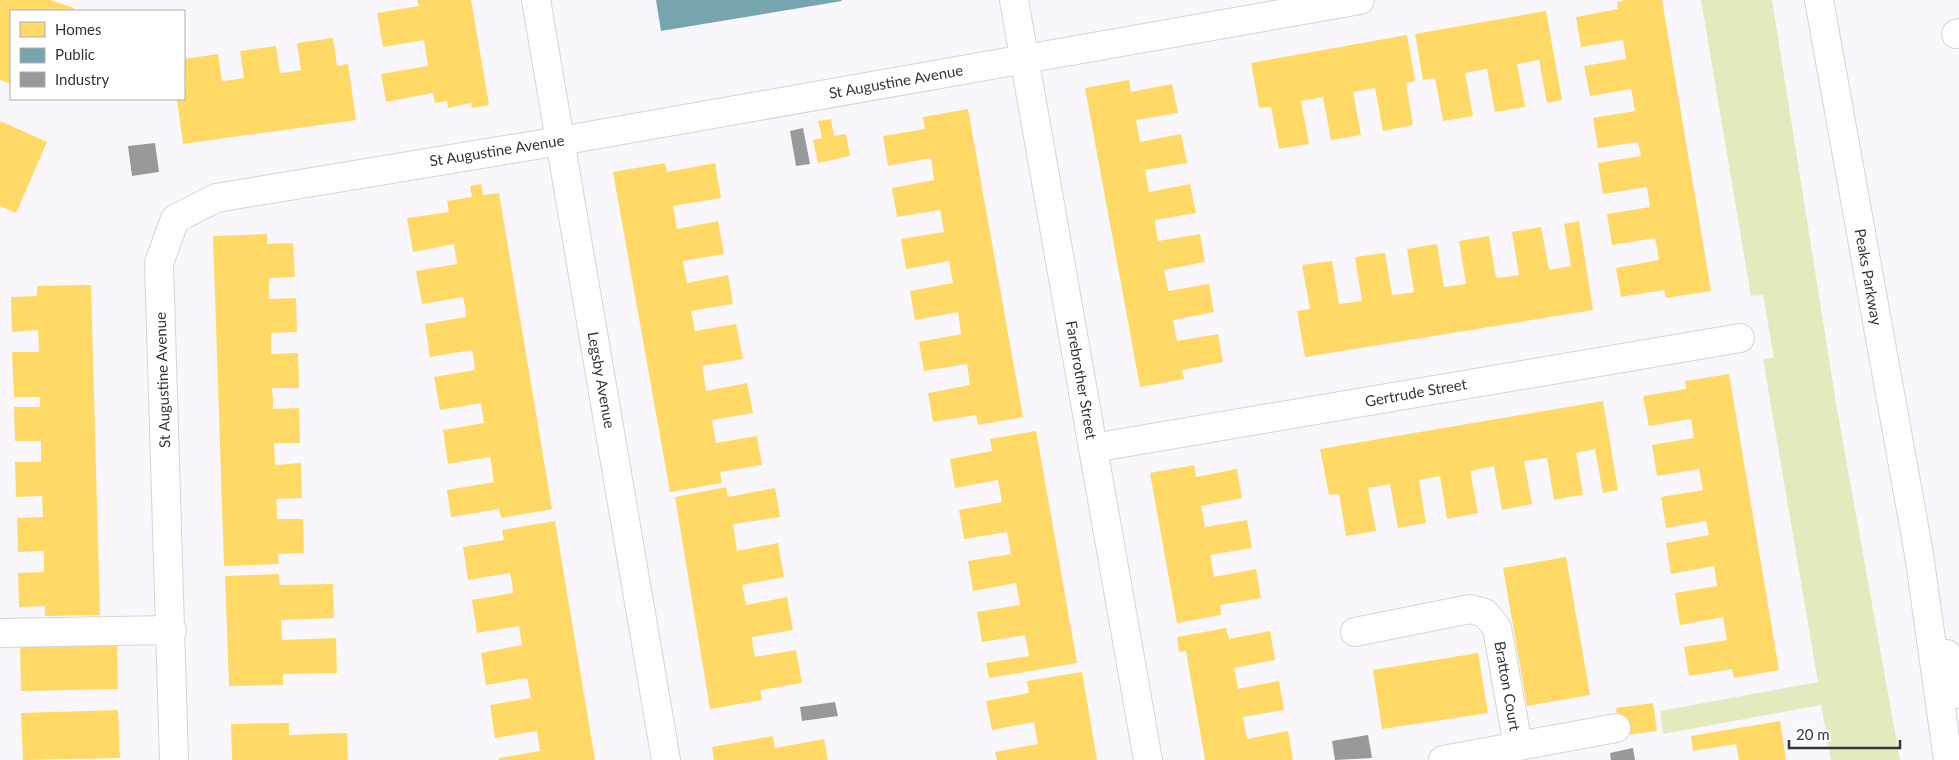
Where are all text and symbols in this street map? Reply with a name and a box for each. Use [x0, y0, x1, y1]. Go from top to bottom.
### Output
legend [10, 10, 185, 100]
text: Homes [55, 20, 101, 38]
text: Public [55, 45, 95, 63]
street label: St Augustine Avenue [827, 60, 964, 102]
text: Industry [55, 70, 110, 88]
street label: St Augustine Avenue [428, 130, 566, 170]
street label: Peaks Parkway [1852, 227, 1886, 327]
street label: St Augustine Avenue [151, 312, 173, 448]
street label: Farebrother Street [1063, 319, 1101, 441]
street label: Legsby Avenue [585, 330, 619, 430]
street label: Gertrude Street [1363, 374, 1469, 410]
street label: Bratton Court [1491, 640, 1525, 733]
scale bar [1789, 718, 1900, 750]
text: 20 m [1796, 725, 1830, 743]

